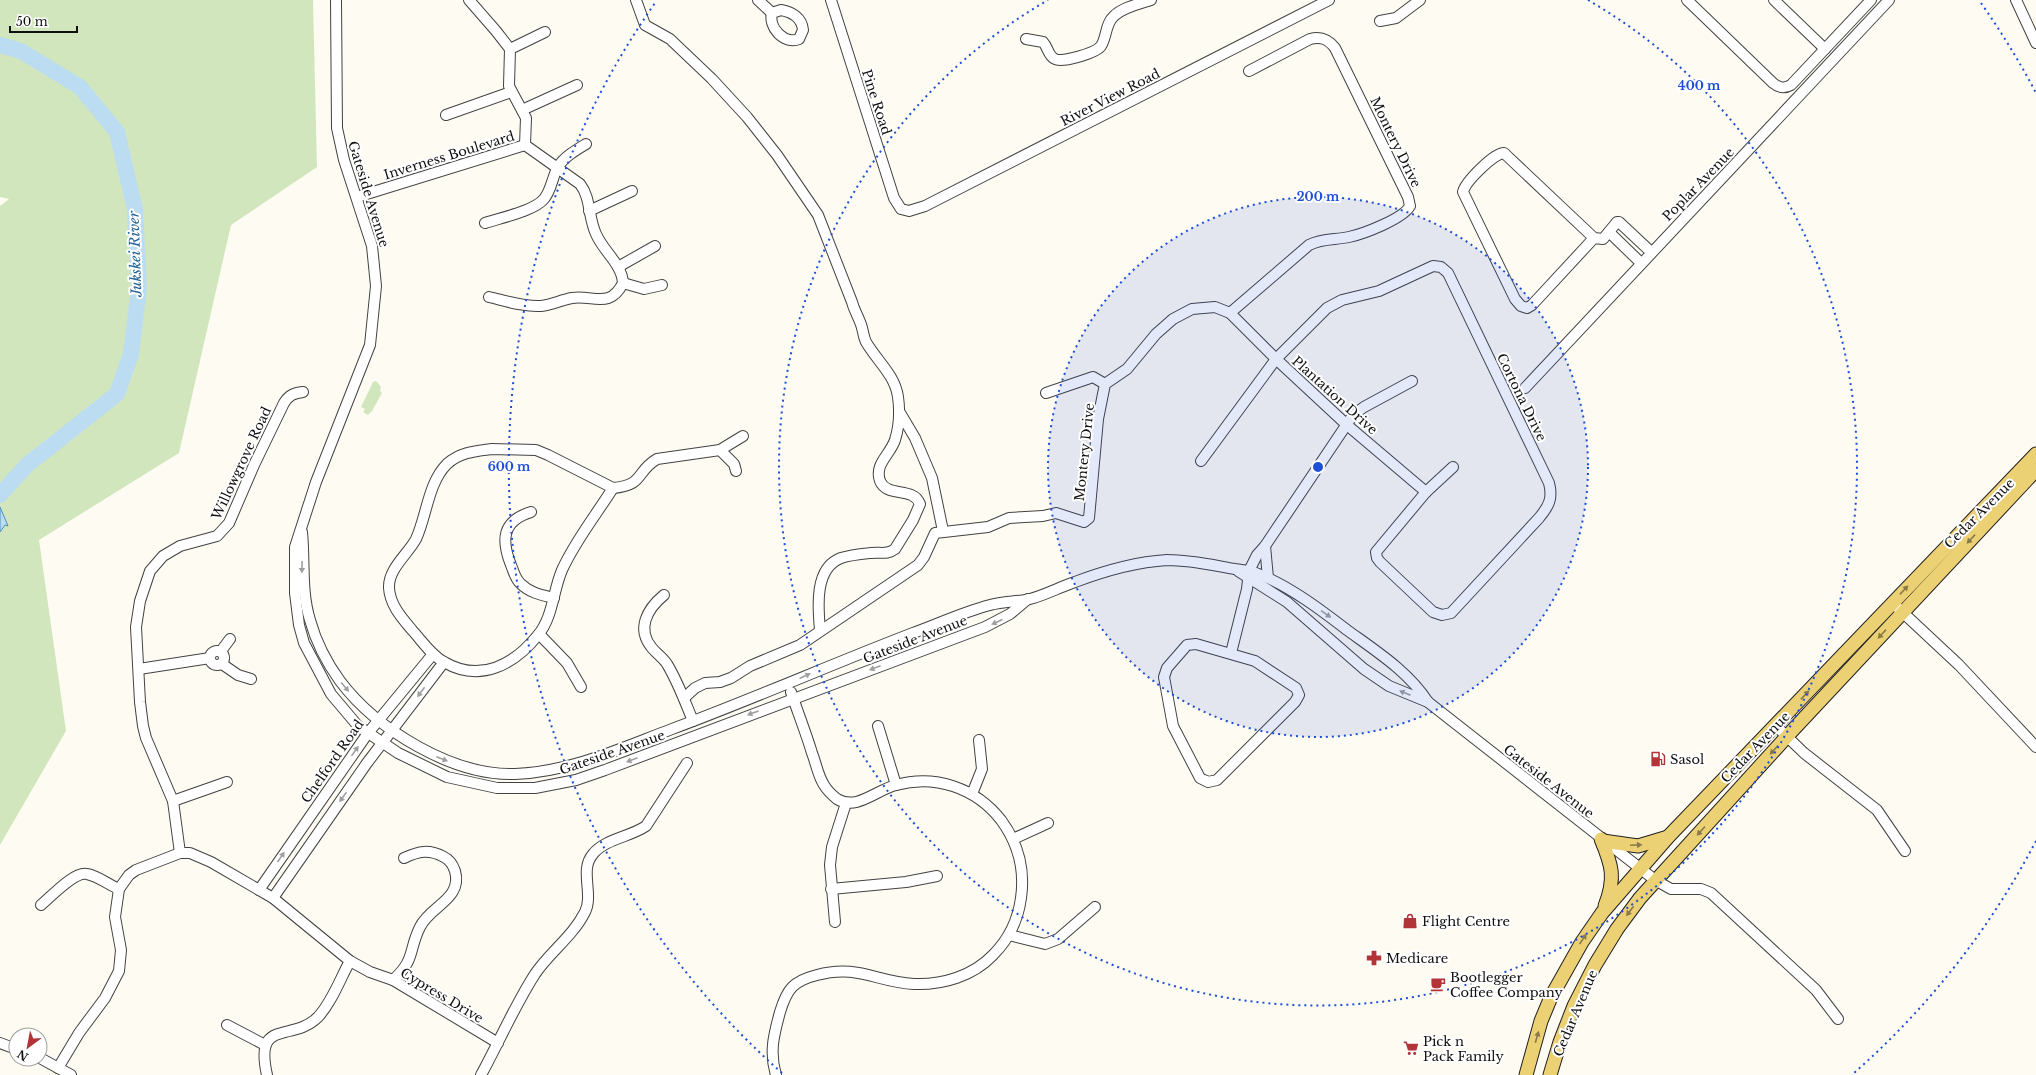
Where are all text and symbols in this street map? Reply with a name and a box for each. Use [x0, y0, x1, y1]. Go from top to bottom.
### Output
scale bar [10, 8, 77, 34]
text: 50 m [16, 14, 48, 29]
street label: River View Road [1058, 65, 1163, 130]
street label: Pine Road [858, 67, 895, 137]
text: 400 m [1678, 78, 1721, 93]
street label: Montery Drive [1366, 94, 1425, 190]
street label: Inverness Boulevard [382, 127, 517, 183]
street label: Gateside Avenue [344, 139, 393, 249]
street label: Poplar Avenue [1659, 144, 1738, 225]
text: 200 m [1297, 189, 1340, 204]
water label: Jukskei River [124, 210, 146, 298]
street label: Cortona Drive [1493, 351, 1550, 444]
street label: Plantation Drive [1288, 353, 1381, 438]
street label: Montery Drive [1071, 402, 1098, 502]
street label: Willowgrove Road [207, 404, 275, 523]
text: 600 m [488, 459, 531, 474]
centre of rings [1311, 460, 1325, 474]
street label: Cedar Avenue [1941, 475, 2018, 552]
one-way arrow [1966, 534, 1975, 544]
one-way arrow [299, 561, 306, 573]
one-way arrow [1899, 585, 1909, 595]
one-way arrow [1321, 610, 1331, 618]
street label: Gateside Avenue [861, 612, 970, 667]
one-way arrow [991, 619, 1002, 625]
one-way arrow [1877, 629, 1887, 639]
one-way arrow [869, 666, 881, 672]
one-way arrow [799, 673, 811, 679]
one-way arrow [340, 681, 349, 692]
one-way arrow [416, 687, 425, 698]
one-way arrow [1399, 690, 1410, 696]
one-way arrow [1800, 690, 1810, 700]
street label: Cedar Avenue [1717, 708, 1794, 786]
one-way arrow [747, 711, 759, 717]
street label: Chelford Road [297, 716, 368, 806]
street label: Gateside Avenue [557, 727, 667, 778]
street label: Gateside Avenue [1500, 741, 1597, 822]
one-way arrow [351, 745, 359, 756]
one-way arrow [1770, 745, 1779, 755]
fuel station icon: Sasol [1649, 750, 1667, 768]
place label: Sasol [1670, 751, 1704, 768]
one-way arrow [437, 756, 449, 762]
one-way arrow [625, 757, 637, 763]
one-way arrow [339, 792, 347, 802]
one-way arrow [1696, 825, 1705, 836]
one-way arrow [1630, 842, 1642, 849]
one-way arrow [277, 852, 285, 863]
one-way arrow [1627, 906, 1635, 916]
shop icon: Flight Centre [1401, 912, 1419, 930]
place label: Flight Centre [1422, 913, 1510, 930]
one-way arrow [1579, 934, 1587, 944]
pharmacy icon: Medicare [1365, 949, 1383, 967]
place label: Medicare [1386, 950, 1448, 967]
street label: Cypress Drive [397, 964, 486, 1027]
street label: Cedar Avenue [1550, 967, 1601, 1059]
place label: Bootlegger Coffee Company [1450, 969, 1563, 1001]
cafe icon: Bootlegger Coffee Company [1429, 975, 1447, 993]
north arrow [8, 1027, 48, 1067]
one-way arrow [1534, 1031, 1540, 1043]
place label: Pick n Pack Family [1423, 1033, 1504, 1065]
supermarket icon: Pick n Pack Family [1402, 1039, 1420, 1057]
text: N [14, 1046, 31, 1064]

